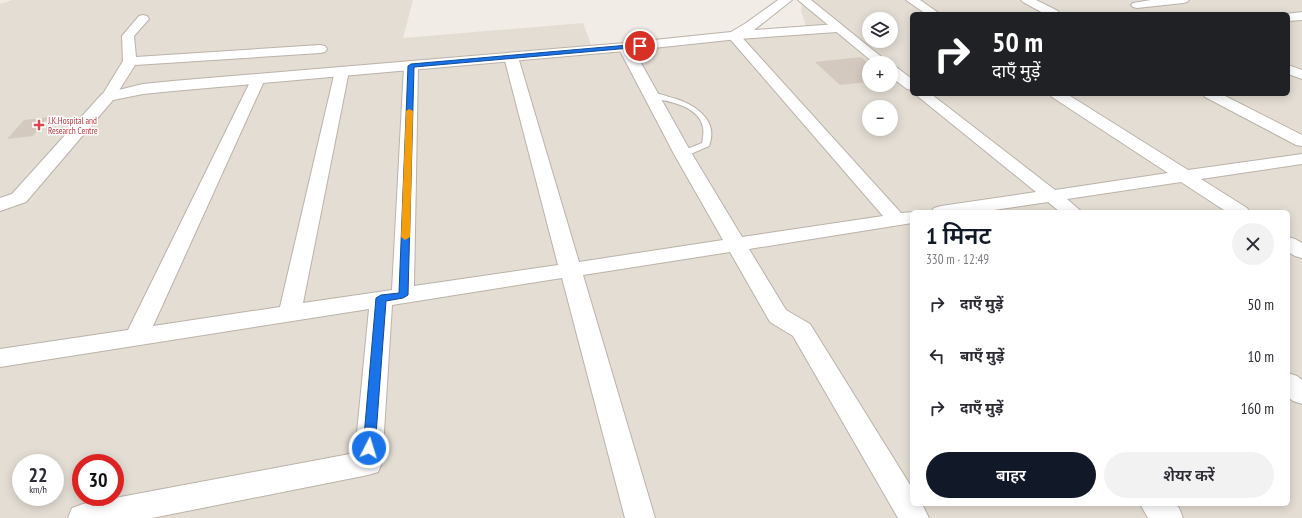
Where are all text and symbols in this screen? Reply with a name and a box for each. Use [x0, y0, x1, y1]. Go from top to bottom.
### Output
map controls [862, 12, 898, 136]
button: layers [862, 12, 898, 48]
text: 50 m [992, 23, 1043, 60]
icon: right [926, 28, 978, 80]
pin [623, 29, 657, 63]
icon: arrive [629, 35, 651, 57]
button: + [862, 56, 898, 92]
text: दाएँ मुड़ें [992, 59, 1040, 82]
button: − [862, 100, 898, 136]
place label: J.K.Hospital and Research Centre [47, 115, 98, 136]
marker: J.K.Hospital and Research Centre [33, 119, 45, 131]
text: 1 मिनट [926, 220, 991, 251]
button: close [1232, 223, 1274, 265]
text: 330 m · 12:49 [926, 251, 989, 268]
icon: right [926, 293, 948, 315]
text: दाएँ मुड़ें [960, 294, 1003, 313]
text: 50 m [1248, 295, 1274, 314]
icon: left [926, 345, 948, 367]
text: बाएँ मुड़ें [960, 346, 1004, 365]
text: 10 m [1248, 347, 1274, 366]
icon: right [926, 397, 948, 419]
text: दाएँ मुड़ें [960, 398, 1003, 417]
text: 160 m [1241, 399, 1274, 418]
position arrow [348, 427, 390, 469]
button: बाहर [926, 452, 1096, 498]
button: शेयर करें [1104, 452, 1274, 498]
speed limit sign: 30 [72, 454, 124, 506]
text: 22 [28, 462, 48, 488]
text: km/h [29, 483, 47, 496]

